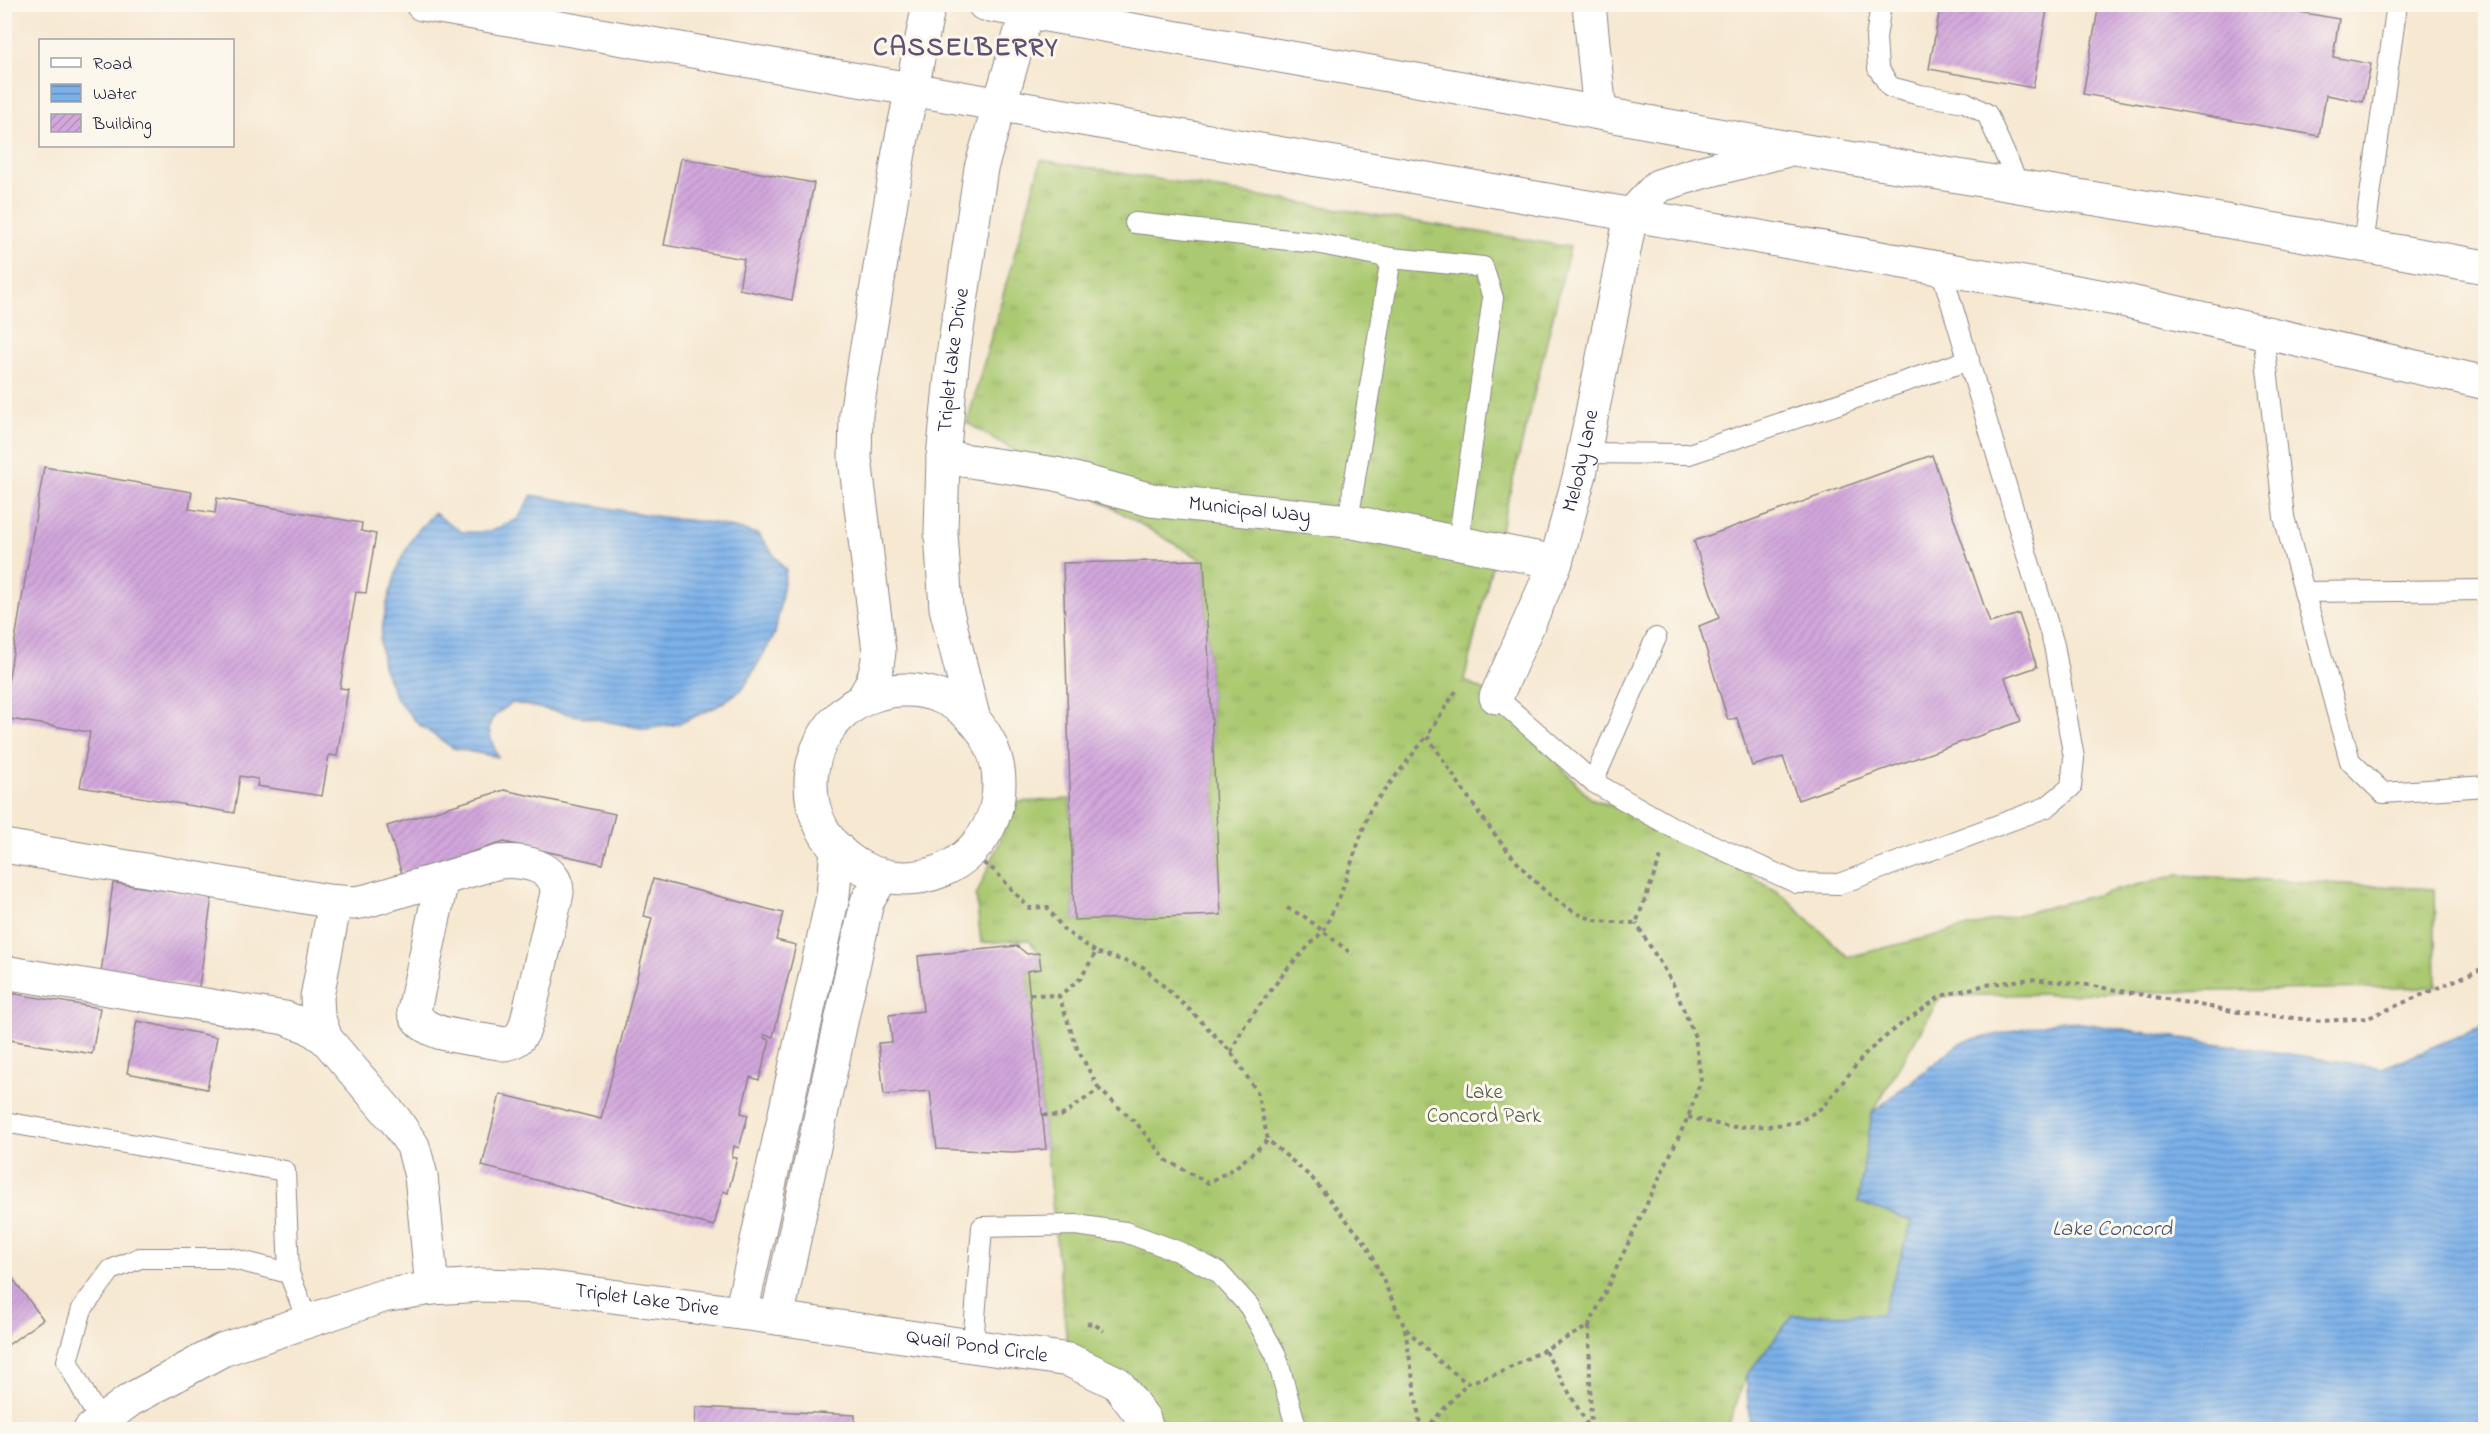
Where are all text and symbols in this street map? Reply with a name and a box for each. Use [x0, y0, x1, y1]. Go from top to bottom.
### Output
district label: CASSELBERRY [873, 29, 1059, 68]
legend [39, 39, 234, 147]
text: Road [93, 52, 132, 78]
text: Water [93, 82, 137, 108]
text: Building [92, 112, 152, 139]
street label: Triplet Lake Drive [931, 285, 978, 434]
street label: Melody Lane [1555, 407, 1607, 516]
street label: Municipal Way [1187, 489, 1312, 534]
park label: Lake Concord Park [1427, 1078, 1542, 1132]
water label: Lake Concord [2052, 1214, 2174, 1246]
street label: Triplet Lake Drive [573, 1276, 721, 1325]
street label: Quail Pond Circle [904, 1322, 1050, 1372]

